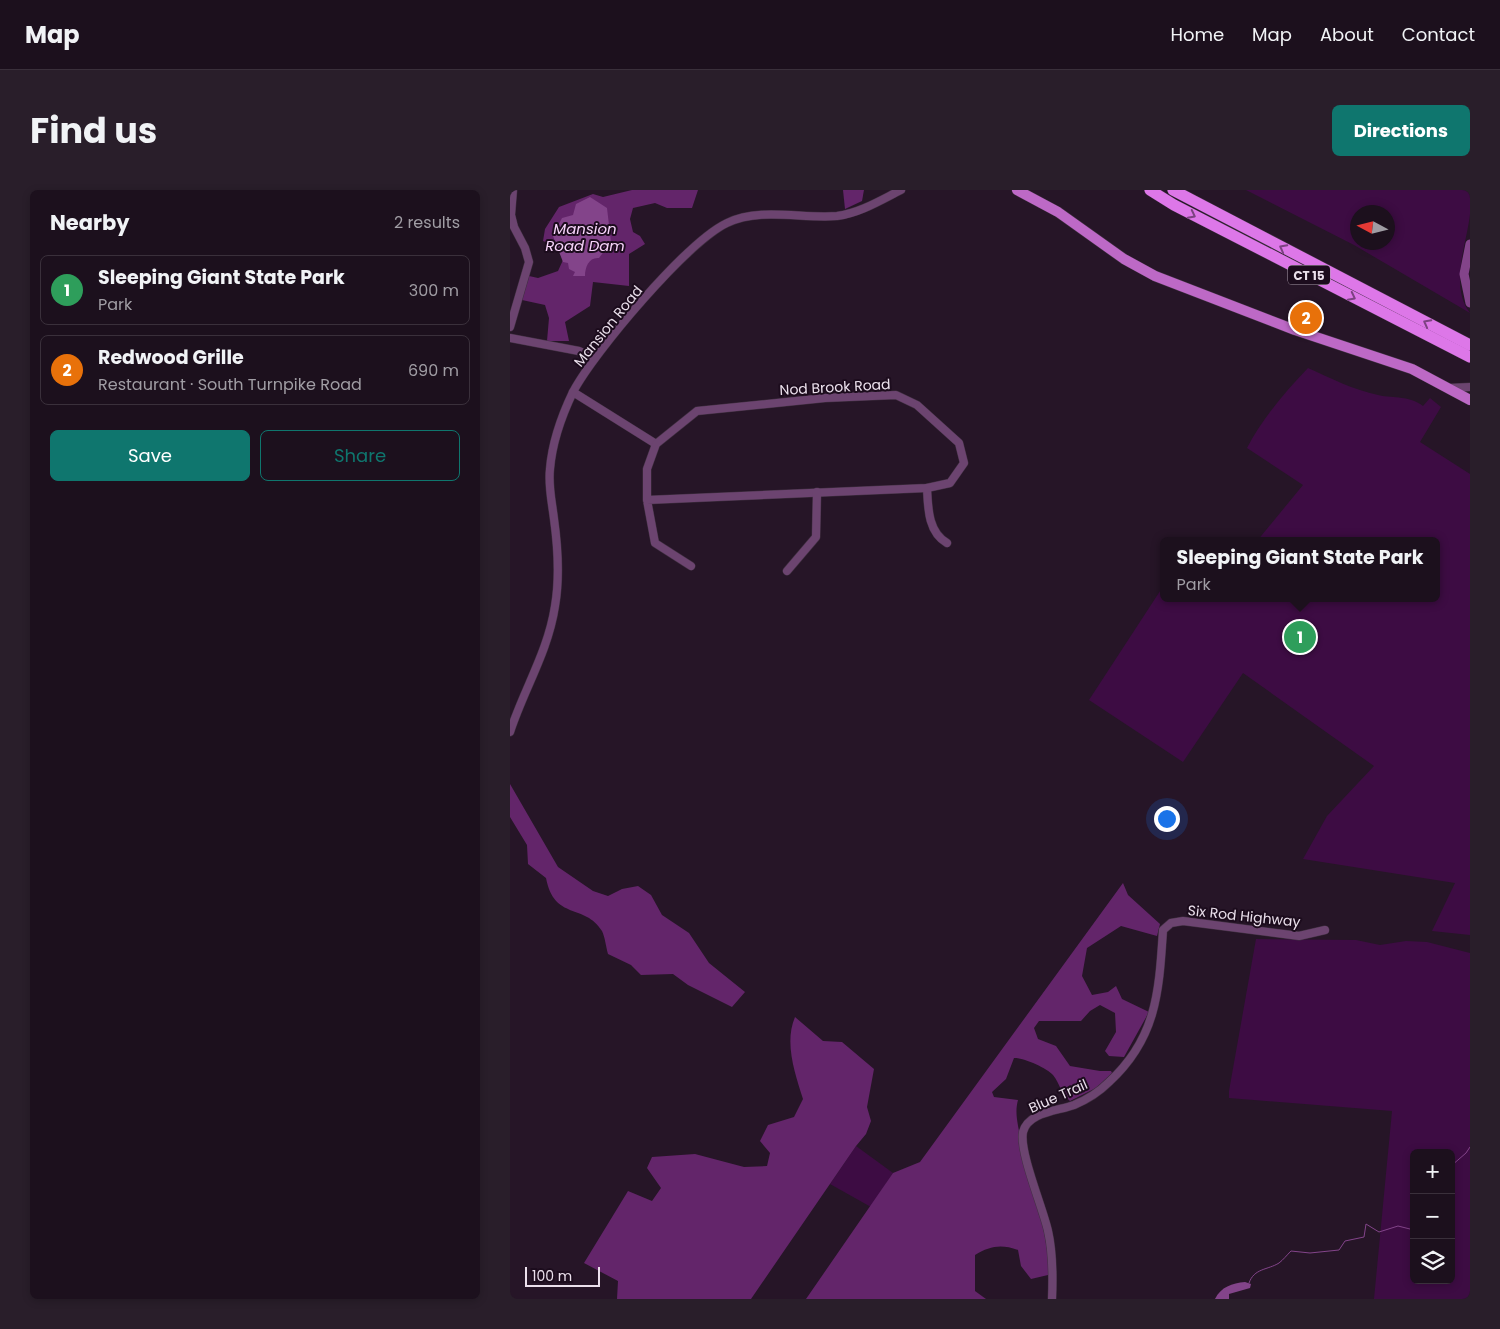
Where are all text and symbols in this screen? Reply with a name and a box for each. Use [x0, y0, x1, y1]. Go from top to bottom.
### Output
text: Map [25, 18, 80, 51]
text: Home [1170, 22, 1224, 47]
text: Map [1252, 22, 1292, 47]
text: About [1320, 22, 1374, 47]
text: Contact [1402, 22, 1475, 47]
button: Directions [1332, 105, 1470, 156]
text: Find us [30, 106, 157, 155]
north arrow [1350, 205, 1395, 250]
text: Nearby [50, 208, 130, 237]
one-way arrow [1187, 209, 1196, 219]
text: 2 results [394, 211, 460, 234]
water label: Mansion Road Dam [545, 218, 625, 256]
one-way arrow [1279, 244, 1288, 254]
text: Sleeping Giant State Park [98, 264, 345, 291]
road number: CT 15 [1288, 266, 1330, 284]
text: 1 [64, 279, 70, 302]
text: 300 m [409, 279, 459, 302]
street label: Mansion Road [569, 281, 647, 371]
one-way arrow [1347, 291, 1356, 301]
text: Park [98, 293, 132, 316]
pin: 2 [1290, 299, 1322, 337]
one-way arrow [1423, 319, 1432, 329]
text: Redwood Grille [98, 344, 244, 371]
text: 2 [62, 359, 72, 382]
text: 690 m [408, 359, 459, 382]
text: Restaurant · South Turnpike Road [98, 373, 362, 396]
street label: Nod Brook Road [779, 374, 891, 400]
button: Save [50, 430, 250, 481]
button: Share [260, 430, 460, 481]
popup [1160, 537, 1440, 602]
text: Sleeping Giant State Park [1177, 544, 1423, 571]
text: Park [1177, 573, 1211, 596]
pin: 1 [1284, 618, 1316, 656]
your location [1154, 806, 1180, 832]
street label: Six Rod Highway [1187, 900, 1301, 932]
street label: Blue Trail [1025, 1074, 1091, 1118]
map controls [1410, 1149, 1455, 1284]
button: + [1410, 1149, 1455, 1194]
button: − [1410, 1194, 1455, 1239]
button: layers [1410, 1239, 1455, 1284]
scale bar [525, 1264, 600, 1287]
text: 100 m [532, 1266, 572, 1286]

